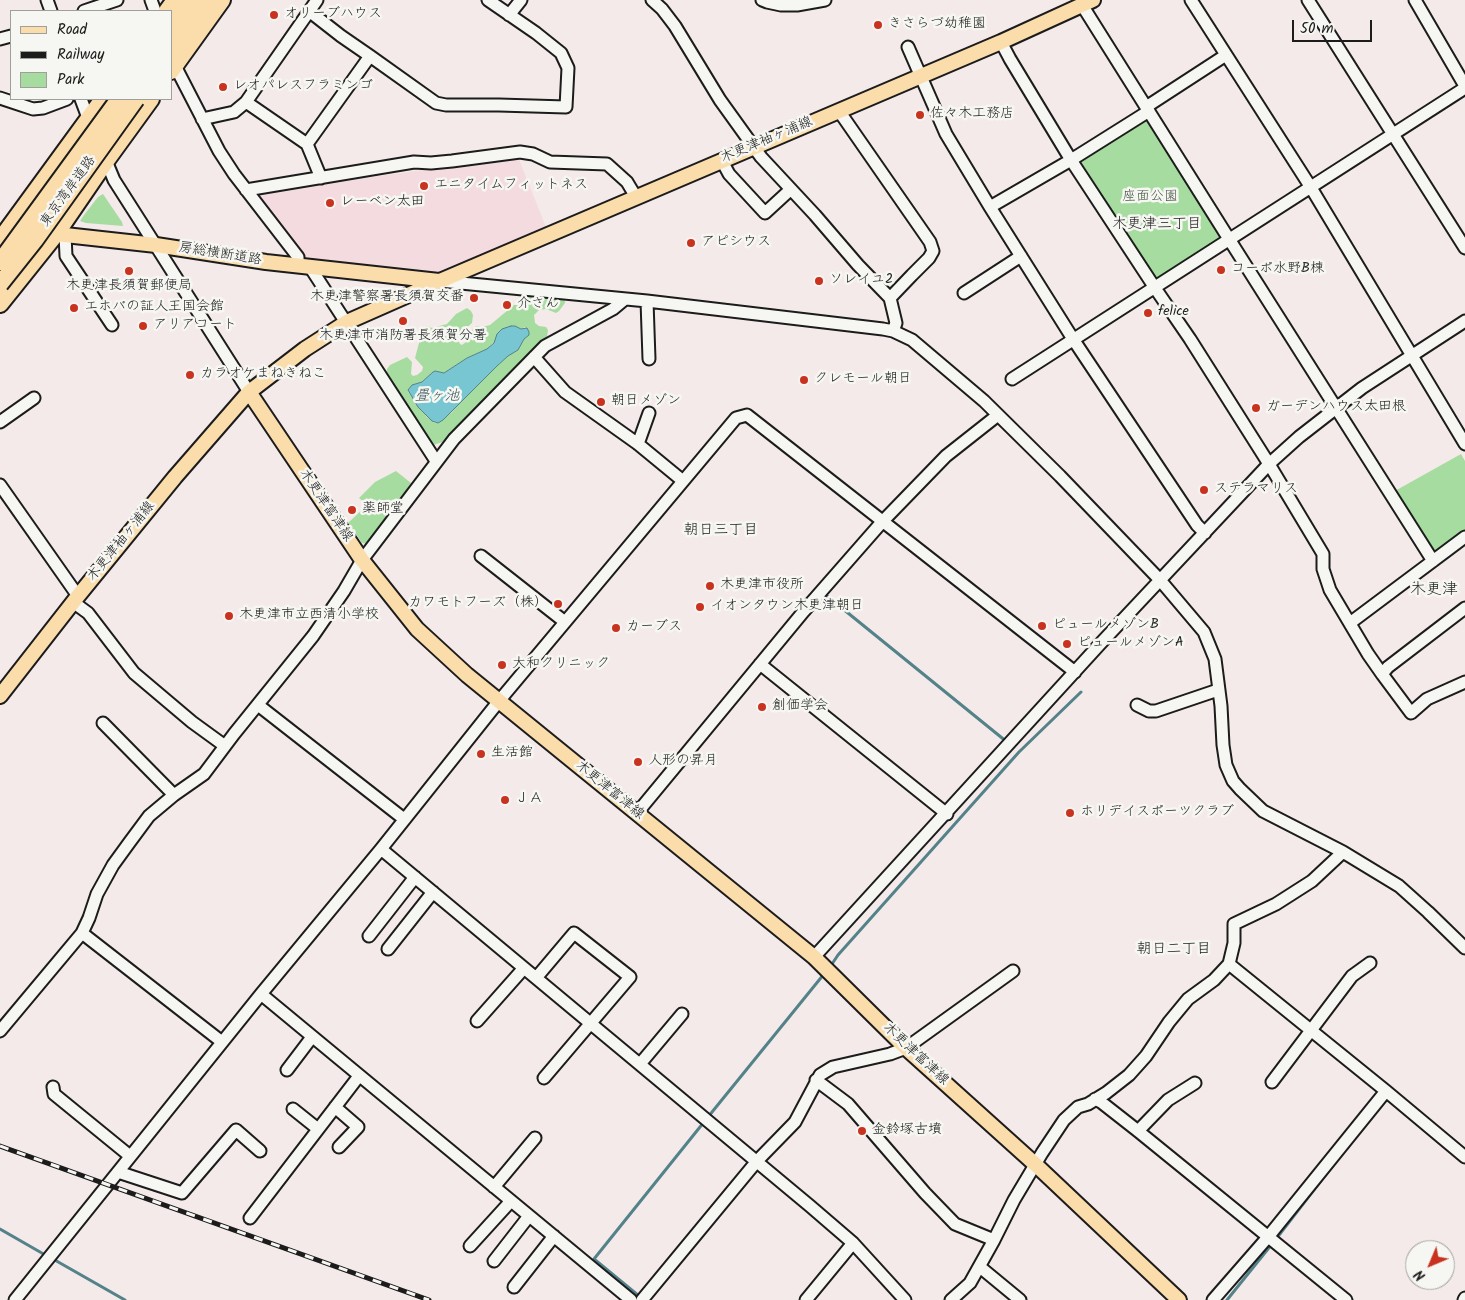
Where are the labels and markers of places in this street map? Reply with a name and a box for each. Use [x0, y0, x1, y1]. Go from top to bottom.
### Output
place label: オリーブハウス [284, 7, 382, 23]
marker: オリーブハウス [268, 9, 280, 21]
place label: きさらづ幼稚園 [888, 17, 986, 33]
marker: きさらづ幼稚園 [872, 19, 884, 31]
place label: レオパレスフラミンゴ [233, 79, 373, 95]
marker: レオパレスフラミンゴ [217, 81, 229, 93]
place label: 佐々木工務店 [930, 107, 1014, 123]
marker: 佐々木工務店 [914, 109, 926, 121]
place label: エニタイムフィットネス [434, 178, 588, 194]
marker: エニタイムフィットネス [418, 180, 430, 192]
place label: レーベン太田 [340, 195, 425, 211]
marker: レーベン太田 [324, 197, 336, 209]
place label: アピシウス [701, 235, 771, 251]
marker: アピシウス [685, 237, 697, 249]
place label: コーポ水野B棟 [1231, 262, 1324, 278]
marker: コーポ水野B棟 [1215, 264, 1227, 276]
marker: 木更津長須賀郵便局 [123, 265, 135, 277]
place label: ソレイユ2 [829, 273, 893, 289]
marker: ソレイユ2 [813, 275, 825, 287]
place label: 木更津長須賀郵便局 [66, 279, 192, 295]
place label: 木更津警察署長須賀交番 [310, 290, 464, 306]
marker: 木更津警察署長須賀交番 [468, 292, 480, 304]
place label: 介さん [517, 297, 559, 313]
marker: 介さん [501, 299, 513, 311]
place label: エホバの証人王国会館 [84, 300, 224, 316]
marker: エホバの証人王国会館 [68, 302, 80, 314]
place label: felice [1158, 305, 1189, 321]
marker: felice [1142, 307, 1154, 319]
marker: 木更津市消防署長須賀分署 [397, 315, 409, 327]
place label: アリアコート [153, 318, 237, 334]
marker: アリアコート [137, 320, 149, 332]
place label: 木更津市消防署長須賀分署 [319, 329, 487, 345]
place label: カラオケまねきねこ [200, 367, 326, 383]
marker: カラオケまねきねこ [184, 369, 196, 381]
place label: クレモール朝日 [814, 372, 912, 388]
marker: クレモール朝日 [798, 374, 810, 386]
place label: 朝日メゾン [611, 394, 681, 410]
marker: 朝日メゾン [595, 396, 607, 408]
place label: ガーデンハウス太田根 [1266, 400, 1406, 416]
marker: ガーデンハウス太田根 [1250, 402, 1262, 414]
place label: ステラマリス [1214, 482, 1298, 498]
marker: ステラマリス [1198, 484, 1210, 496]
place label: 薬師堂 [362, 502, 404, 518]
marker: 薬師堂 [346, 504, 358, 516]
place label: 木更津市役所 [720, 578, 804, 594]
marker: 木更津市役所 [704, 580, 716, 592]
place label: カワモトフーズ（株） [408, 596, 548, 612]
marker: カワモトフーズ（株） [552, 598, 564, 610]
place label: イオンタウン木更津朝日 [710, 599, 864, 615]
marker: イオンタウン木更津朝日 [694, 601, 706, 613]
place label: 木更津市立西清小学校 [239, 608, 379, 624]
marker: 木更津市立西清小学校 [223, 610, 235, 622]
place label: ピュールメゾンB [1052, 618, 1159, 634]
place label: カーブス [626, 620, 682, 636]
marker: ピュールメゾンB [1036, 620, 1048, 632]
marker: カーブス [610, 622, 622, 634]
place label: ピュールメゾンA [1077, 636, 1184, 652]
marker: ピュールメゾンA [1061, 638, 1073, 650]
place label: 大和クリニック [512, 657, 610, 673]
marker: 大和クリニック [496, 659, 508, 671]
place label: 創価学会 [772, 699, 828, 715]
marker: 創価学会 [756, 701, 768, 713]
place label: 生活館 [491, 746, 533, 762]
marker: 生活館 [475, 748, 487, 760]
place label: 人形の昇月 [648, 754, 718, 770]
marker: 人形の昇月 [632, 756, 644, 768]
place label: ＪＡ [515, 792, 543, 808]
marker: ＪＡ [499, 794, 511, 806]
place label: ホリデイスポーツクラブ [1080, 805, 1234, 821]
marker: ホリデイスポーツクラブ [1064, 807, 1076, 819]
place label: 金鈴塚古墳 [872, 1123, 942, 1139]
marker: 金鈴塚古墳 [856, 1125, 868, 1137]

